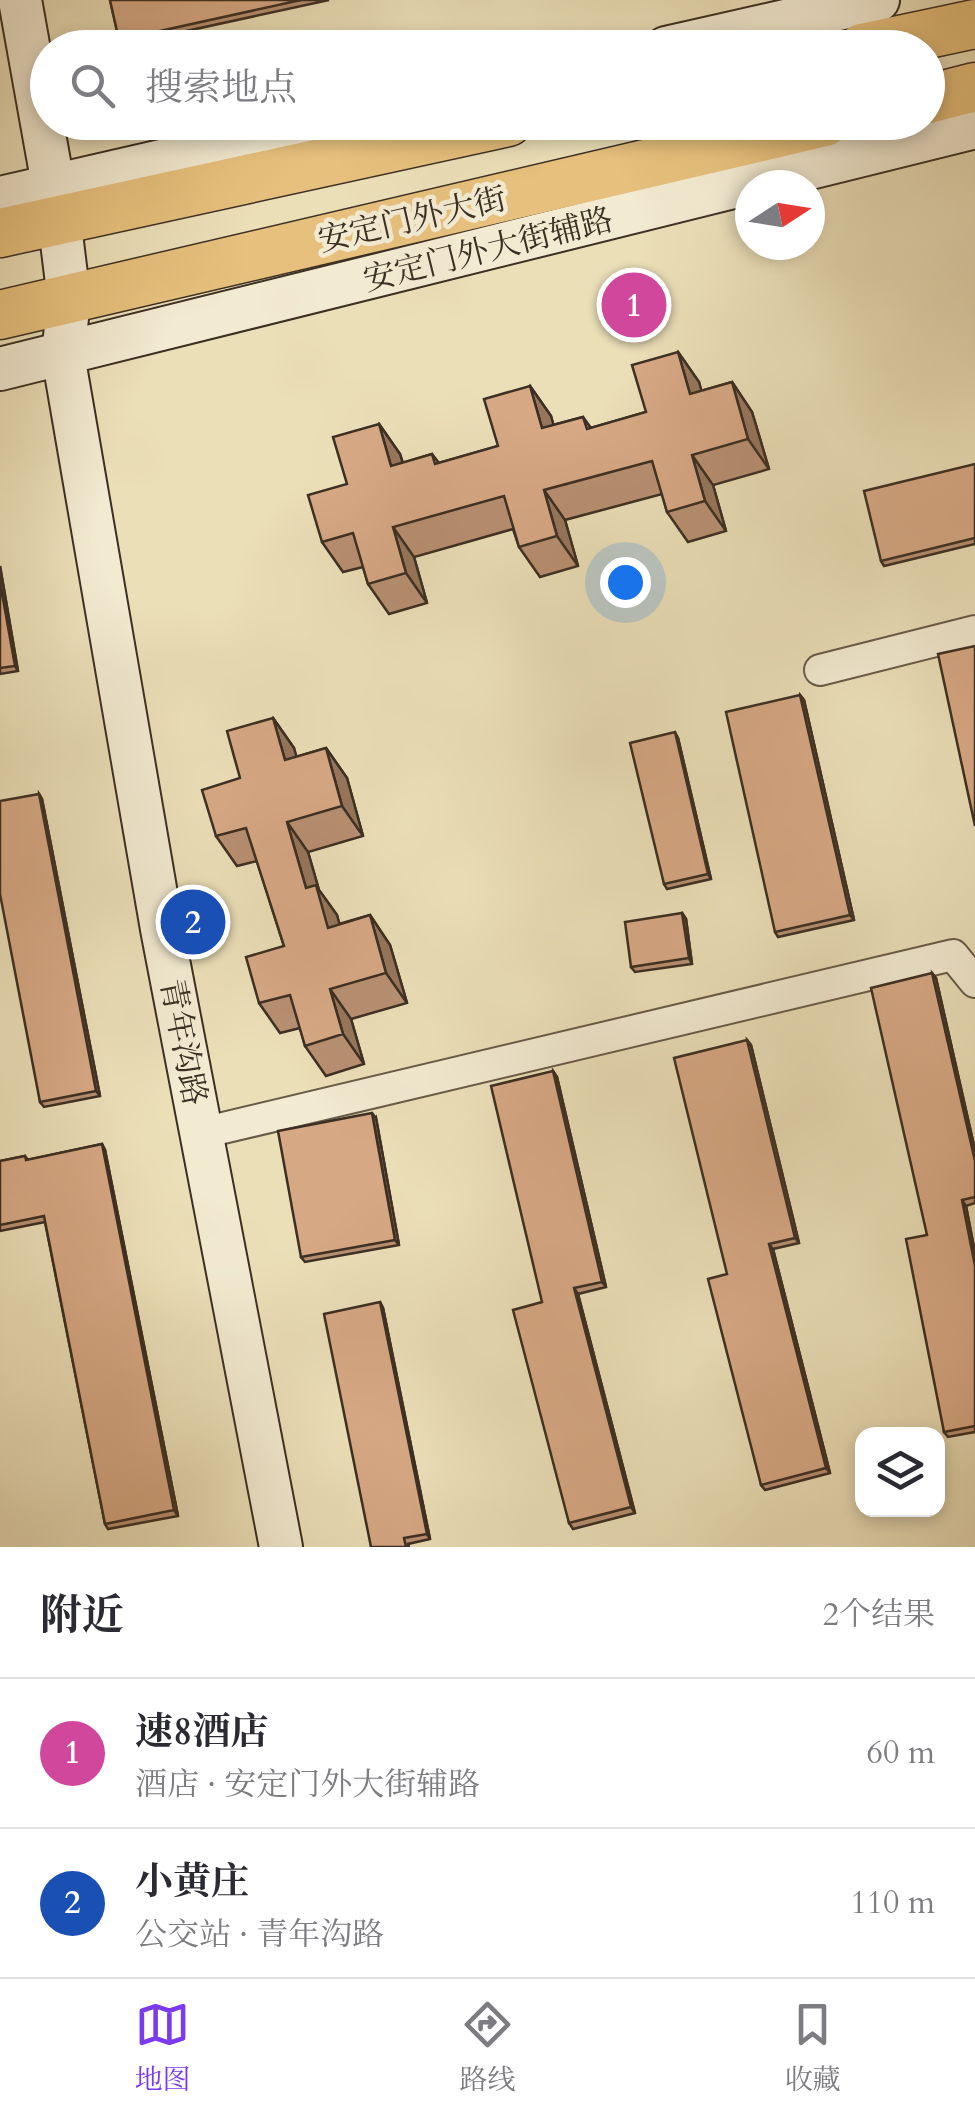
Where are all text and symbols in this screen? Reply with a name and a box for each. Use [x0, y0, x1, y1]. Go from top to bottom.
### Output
search box [30, 30, 945, 140]
icon: search [65, 58, 120, 113]
text: 搜索地点 [145, 62, 297, 114]
north arrow [735, 170, 825, 260]
street label: 安定门外大街 [314, 177, 511, 263]
street label: 安定门外大街辅路 [359, 198, 618, 302]
pin: 1 [602, 268, 666, 342]
your location [600, 557, 651, 608]
pin: 2 [160, 884, 226, 960]
street label: 青年沟路 [149, 975, 217, 1109]
map controls [855, 1427, 945, 1517]
button: layers [855, 1427, 945, 1517]
text: 附近 [40, 1587, 124, 1644]
text: 2个结果 [823, 1593, 935, 1637]
text: 速8酒店 [135, 1706, 268, 1758]
text: 1 [64, 1731, 81, 1775]
text: 60 m [867, 1731, 935, 1775]
text: 酒店 · 安定门外大街辅路 [135, 1763, 480, 1807]
text: 小黄庄 [135, 1856, 249, 1908]
text: 2 [64, 1881, 81, 1925]
text: 110 m [850, 1881, 935, 1925]
text: 公交站 · 青年沟路 [135, 1913, 384, 1957]
tab: 地图 [134, 1997, 191, 2099]
tab: 路线 [459, 1997, 516, 2099]
tab: 收藏 [784, 1997, 841, 2099]

